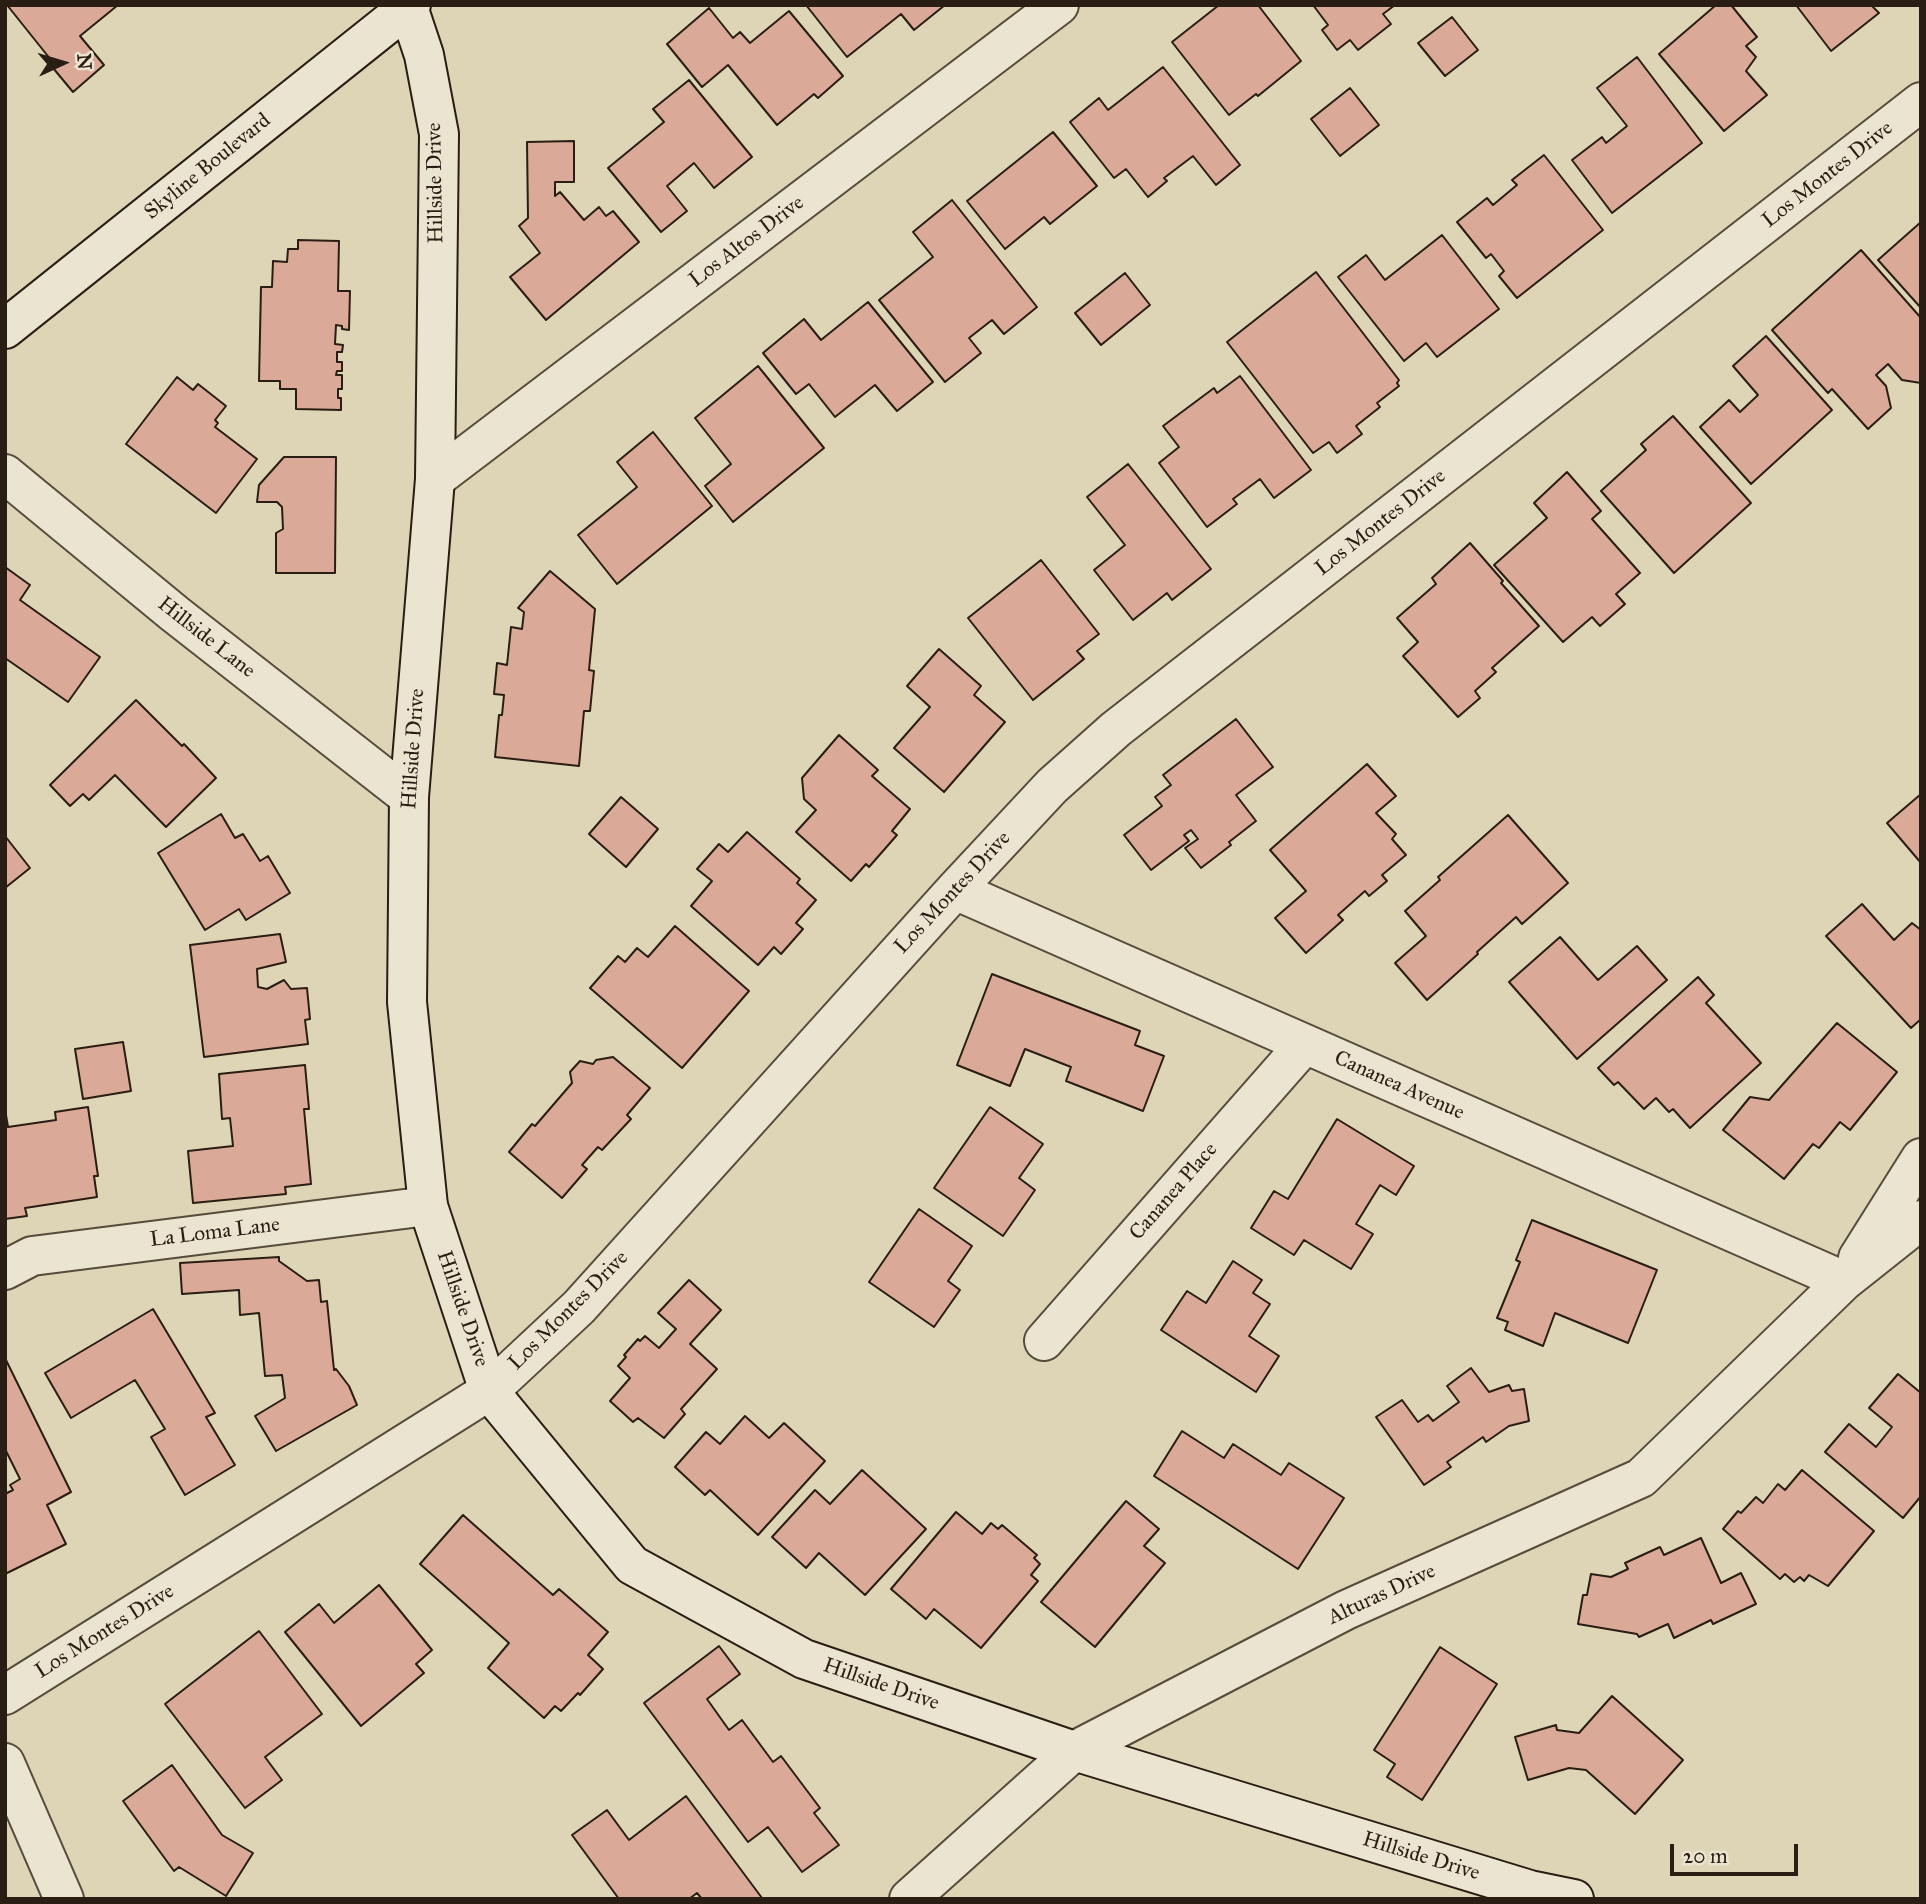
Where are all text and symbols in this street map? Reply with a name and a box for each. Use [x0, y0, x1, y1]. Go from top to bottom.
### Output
north arrow [28, 28, 98, 98]
text: N [72, 53, 96, 70]
street label: Skyline Boulevard [140, 108, 276, 226]
street label: Los Montes Drive [1758, 116, 1898, 234]
street label: Hillside Drive [422, 122, 450, 244]
street label: Los Altos Drive [685, 191, 809, 293]
street label: Los Montes Drive [1311, 464, 1451, 582]
street label: Hillside Lane [152, 592, 260, 684]
street label: Hillside Drive [397, 688, 431, 810]
street label: Los Montes Drive [890, 826, 1016, 960]
street label: Cananea Avenue [1330, 1046, 1468, 1126]
street label: Cananea Place [1125, 1138, 1223, 1246]
street label: La Loma Lane [149, 1213, 281, 1253]
street label: Los Montes Drive [504, 1246, 634, 1376]
street label: Hillside Drive [430, 1248, 494, 1370]
street label: Alturas Drive [1324, 1559, 1440, 1631]
street label: Los Montes Drive [31, 1579, 179, 1685]
street label: Hillside Drive [820, 1653, 942, 1717]
street label: Hillside Drive [1359, 1827, 1483, 1887]
scale bar [1674, 1830, 1802, 1874]
text: 20 m [1683, 1843, 1728, 1869]

